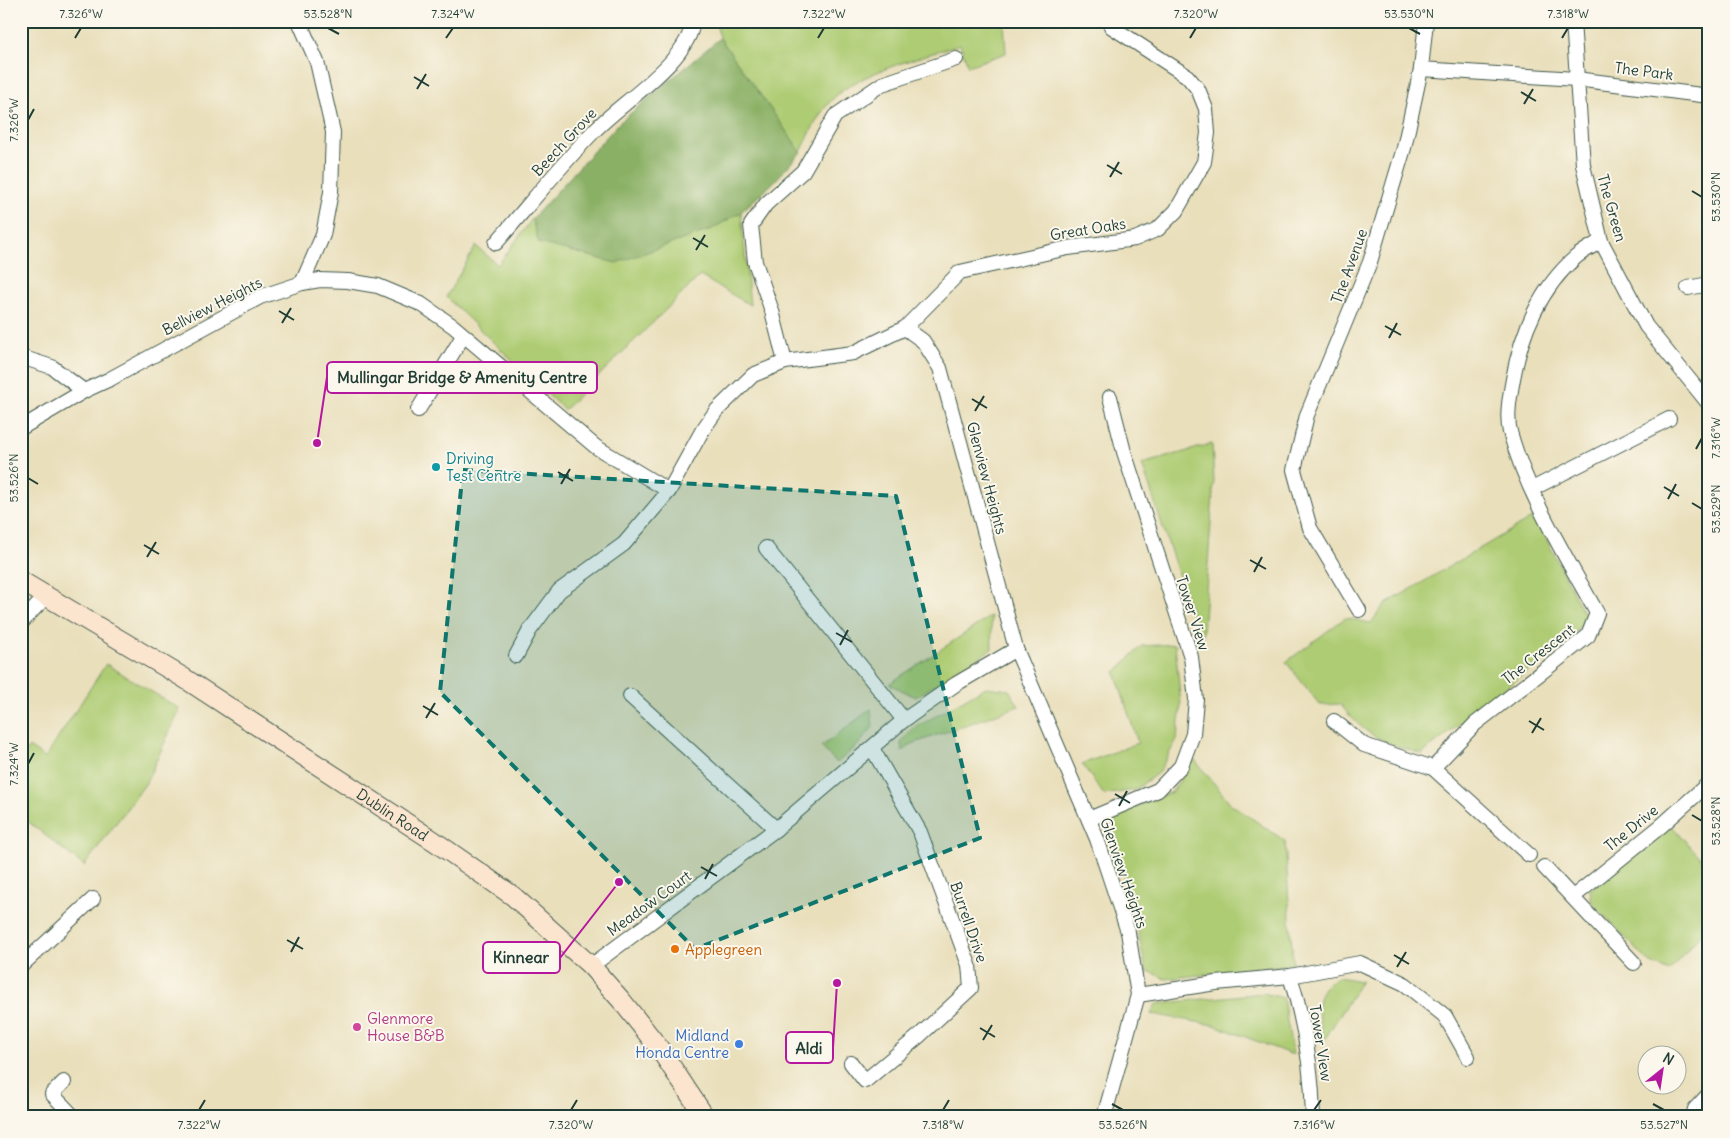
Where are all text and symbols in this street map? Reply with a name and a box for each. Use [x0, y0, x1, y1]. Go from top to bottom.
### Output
text: 7.326°W [59, 6, 103, 21]
text: 53.528°N [304, 6, 352, 21]
text: 7.324°W [431, 6, 475, 21]
text: 7.322°W [802, 6, 846, 21]
text: 7.320°W [1174, 6, 1218, 21]
text: 53.530°N [1384, 6, 1434, 21]
text: 7.318°W [1547, 6, 1589, 21]
street label: The Park [1613, 58, 1675, 84]
text: 7.326°W [6, 98, 21, 142]
street label: Beech Grove [528, 104, 600, 180]
street label: The Green [1593, 172, 1631, 244]
text: 53.530°N [1708, 172, 1723, 222]
street label: Great Oaks [1049, 214, 1127, 244]
street label: The Avenue [1327, 226, 1371, 306]
street label: Bellview Heights [159, 273, 265, 339]
callout: Mullingar Bridge & Amenity Centre [327, 362, 597, 393]
text: Mullingar Bridge & Amenity Centre [337, 367, 587, 388]
text: 7.316°W [1708, 417, 1723, 459]
street label: Glenview Heights [963, 420, 1011, 537]
place label: Driving Test Centre [446, 449, 521, 485]
text: 53.526°N [6, 454, 21, 502]
marker: Driving Test Centre [430, 461, 442, 473]
text: 53.529°N [1708, 485, 1723, 533]
street label: Tower View [1172, 573, 1214, 653]
street label: The Crescent [1498, 620, 1578, 688]
text: 7.324°W [6, 742, 21, 786]
street label: Dublin Road [353, 784, 432, 845]
text: 53.528°N [1708, 797, 1723, 845]
street label: The Drive [1600, 801, 1662, 855]
street label: Glenview Heights [1096, 815, 1152, 931]
street label: Meadow Court [603, 866, 695, 940]
street label: Burrell Drive [946, 879, 992, 965]
place label: Applegreen [685, 940, 762, 959]
callout: Kinnear [483, 942, 560, 973]
marker: Applegreen [669, 943, 681, 955]
text: Kinnear [493, 947, 550, 967]
street label: Tower View [1306, 1003, 1336, 1083]
place label: Glenmore House B&B [367, 1009, 445, 1045]
marker: Glenmore House B&B [351, 1021, 363, 1033]
place label: Midland Honda Centre [635, 1026, 729, 1062]
callout: Aldi [786, 1032, 833, 1063]
marker: Midland Honda Centre [733, 1038, 745, 1050]
text: Aldi [796, 1038, 822, 1058]
north arrow [1638, 1046, 1688, 1096]
text: N [1660, 1049, 1677, 1069]
text: 7.322°W [177, 1117, 221, 1132]
text: 7.320°W [549, 1117, 593, 1132]
text: 7.318°W [922, 1117, 964, 1132]
text: 53.526°N [1099, 1117, 1147, 1132]
text: 7.316°W [1293, 1117, 1335, 1132]
text: 53.527°N [1640, 1117, 1688, 1132]

